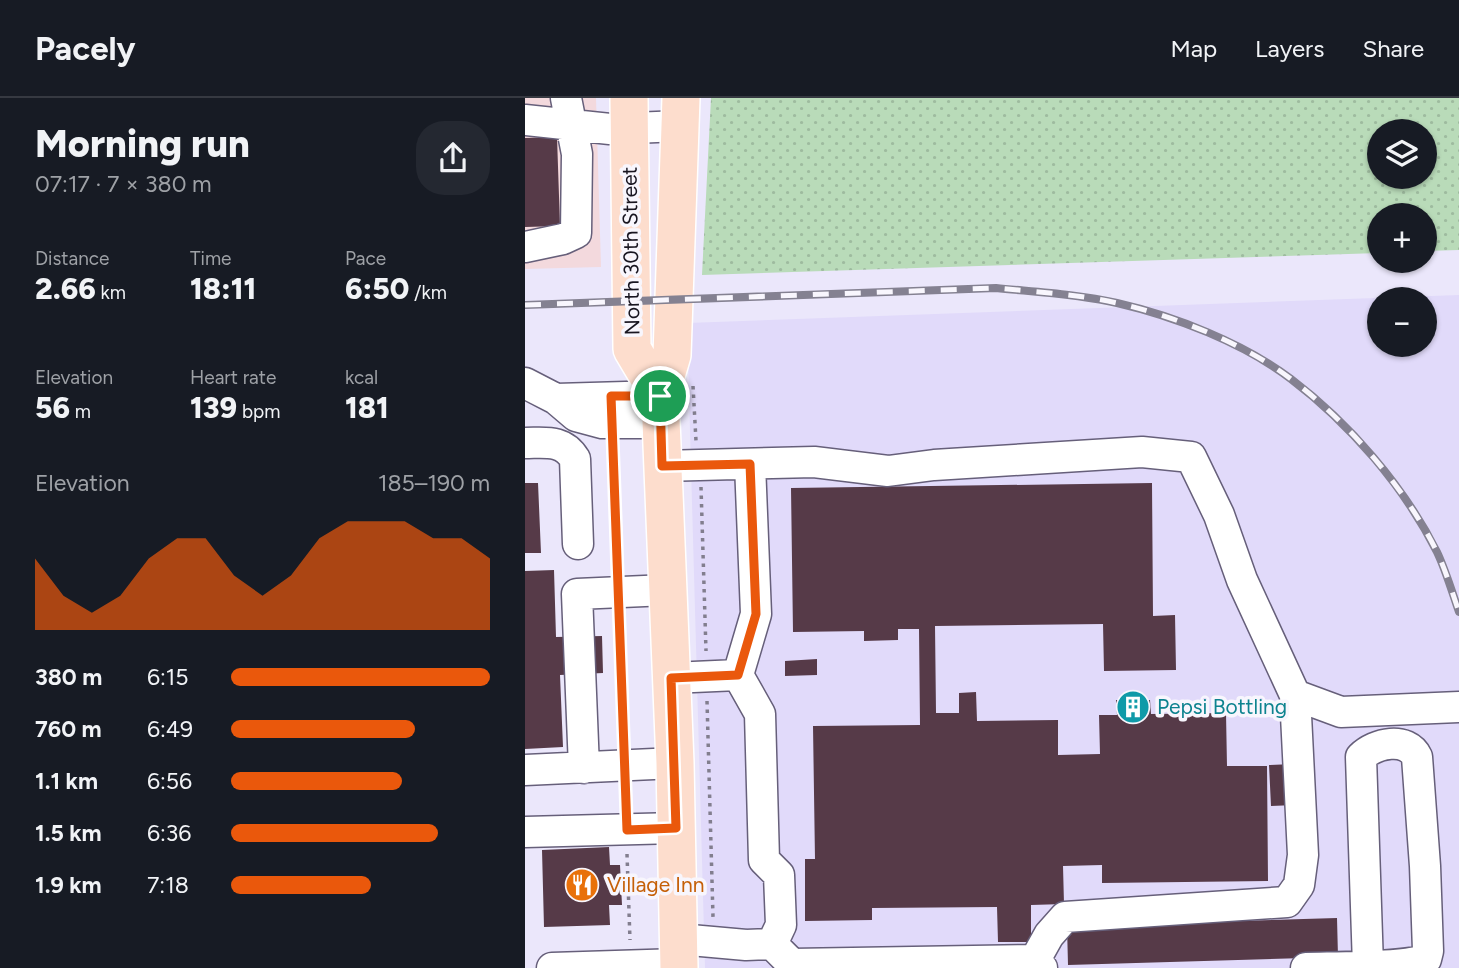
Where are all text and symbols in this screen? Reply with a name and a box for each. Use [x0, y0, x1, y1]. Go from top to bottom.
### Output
text: Pacely [35, 29, 136, 68]
text: Map [1170, 34, 1217, 63]
text: Layers [1255, 34, 1324, 63]
text: Share [1362, 34, 1424, 63]
map controls [1367, 119, 1437, 357]
button: layers [1367, 119, 1437, 189]
text: Morning run [35, 121, 250, 167]
button: share [416, 121, 490, 195]
street label: North 30th Street [617, 166, 644, 336]
text: 07:17 · 7 × 380 m [35, 170, 212, 198]
button: + [1367, 203, 1437, 273]
text: Distance [35, 247, 109, 270]
text: Time [190, 247, 231, 270]
text: Pace [345, 247, 386, 270]
text: 2.66 [35, 270, 96, 307]
text: 18:11 [190, 270, 256, 307]
text: 6:50 [345, 270, 409, 307]
text: km [96, 281, 126, 304]
text: /km [409, 281, 447, 304]
button: − [1367, 287, 1437, 357]
text: Elevation [35, 366, 113, 389]
text: Heart rate [190, 366, 276, 389]
text: kcal [345, 366, 378, 389]
pin [630, 366, 690, 426]
icon: arrive [641, 377, 679, 415]
text: 56 [35, 389, 70, 426]
text: 139 [190, 389, 237, 426]
text: 181 [345, 389, 389, 426]
text: m [70, 400, 91, 423]
text: bpm [237, 400, 280, 423]
text: Elevation [35, 469, 130, 497]
text: 185–190 m [378, 469, 490, 497]
text: 380 m [35, 663, 102, 691]
text: 6:15 [147, 663, 189, 691]
building icon: Pepsi Bottling [1114, 688, 1152, 726]
place label: Pepsi Bottling [1157, 694, 1287, 719]
text: 760 m [35, 715, 102, 743]
text: 6:49 [147, 715, 193, 743]
text: 1.1 km [35, 767, 98, 795]
text: 6:56 [147, 767, 192, 795]
text: 1.5 km [35, 819, 102, 847]
text: 6:36 [147, 819, 191, 847]
restaurant icon: Village Inn [563, 866, 601, 904]
text: 1.9 km [35, 871, 102, 899]
text: 7:18 [147, 871, 189, 899]
place label: Village Inn [607, 872, 704, 897]

